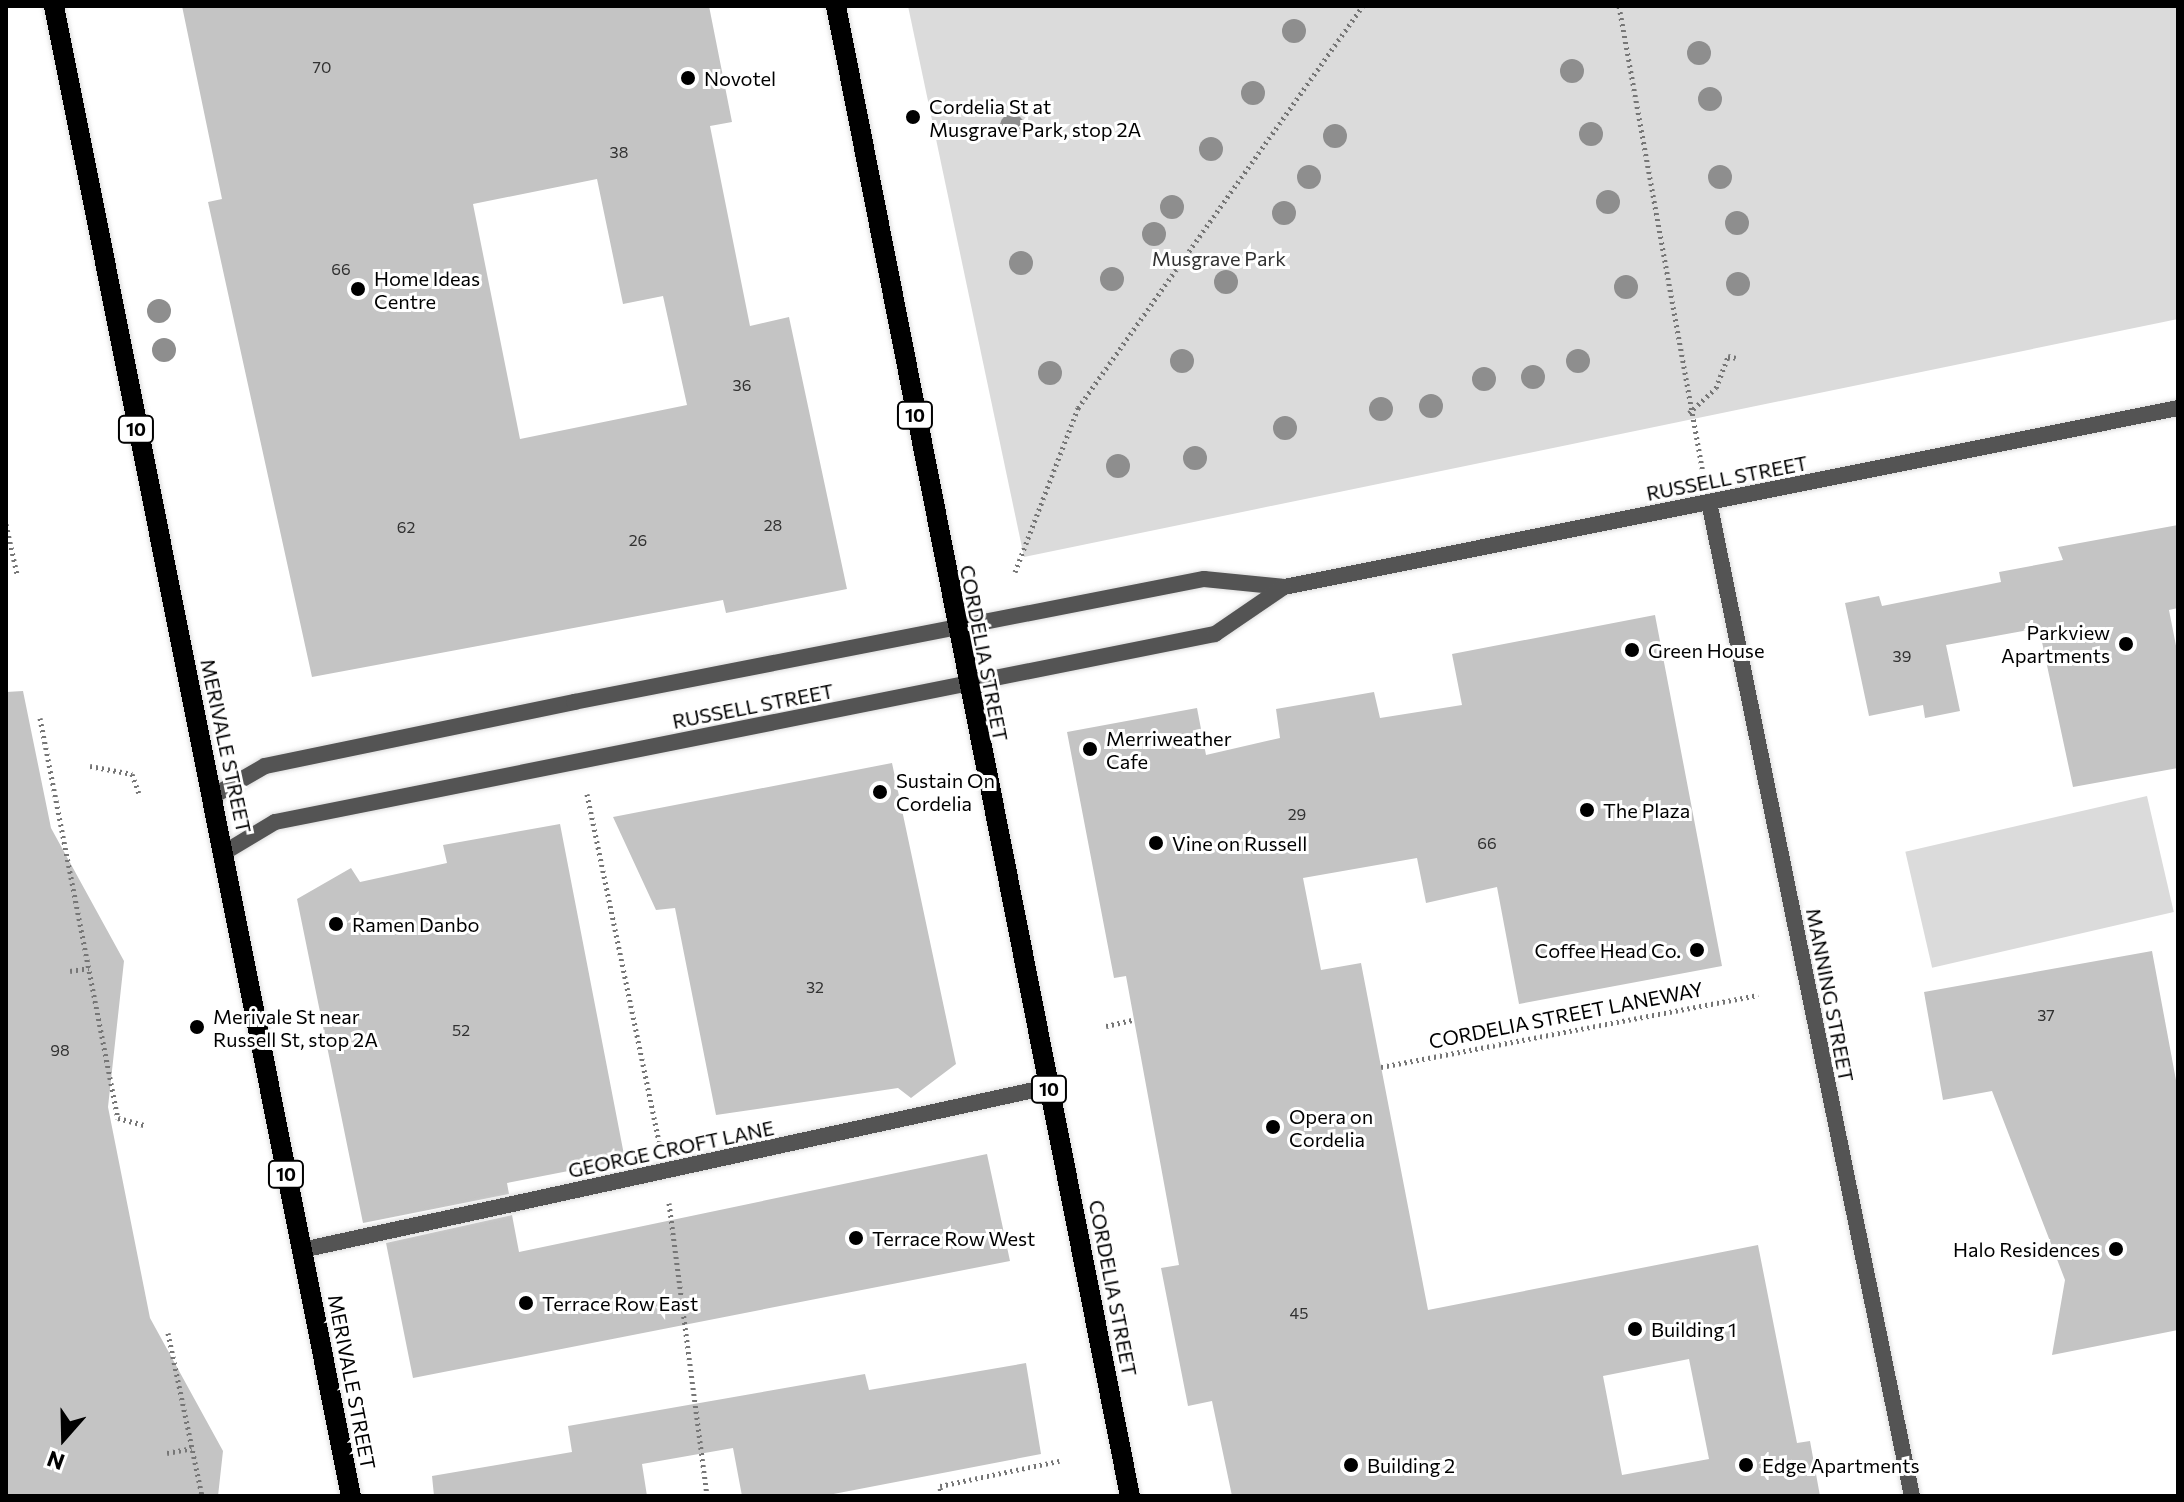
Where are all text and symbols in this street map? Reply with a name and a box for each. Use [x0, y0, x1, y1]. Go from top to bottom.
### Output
house number: 70 [313, 57, 331, 77]
place label: Novotel [704, 66, 776, 90]
marker: Novotel [679, 69, 697, 87]
place label: Cordelia St at Musgrave Park, stop 2A [929, 94, 1141, 141]
marker: Cordelia St at Musgrave Park, stop 2A [904, 108, 922, 126]
house number: 38 [610, 142, 628, 162]
park label: Musgrave Park [1152, 246, 1286, 270]
house number: 66 [331, 259, 351, 279]
place label: Home Ideas Centre [374, 266, 480, 313]
marker: Home Ideas Centre [349, 280, 367, 298]
house number: 36 [733, 375, 751, 395]
road number: 10 [895, 401, 935, 429]
road number: 10 [116, 415, 156, 443]
street label: RUSSELL STREET [1644, 451, 1810, 505]
house number: 28 [764, 515, 782, 535]
house number: 62 [397, 517, 415, 537]
house number: 26 [629, 530, 647, 550]
street label: CORDELIA STREET [955, 563, 1013, 743]
place label: Parkview Apartments [2001, 620, 2110, 667]
marker: Parkview Apartments [2117, 635, 2135, 653]
place label: Green House [1648, 638, 1764, 662]
marker: Green House [1623, 641, 1641, 659]
house number: 39 [1893, 646, 1911, 666]
street label: MERIVALE STREET [196, 657, 256, 835]
street label: RUSSELL STREET [670, 679, 836, 733]
place label: Merriweather Cafe [1106, 726, 1232, 773]
marker: Merriweather Cafe [1081, 740, 1099, 758]
place label: Sustain On Cordelia [896, 768, 995, 815]
marker: Sustain On Cordelia [871, 783, 889, 801]
place label: The Plaza [1603, 798, 1690, 822]
marker: The Plaza [1578, 801, 1596, 819]
house number: 29 [1288, 804, 1306, 824]
place label: Vine on Russell [1172, 831, 1307, 855]
house number: 66 [1477, 833, 1497, 853]
marker: Vine on Russell [1147, 834, 1165, 852]
street label: MANNING STREET [1801, 906, 1859, 1084]
place label: Ramen Danbo [352, 912, 480, 936]
marker: Ramen Danbo [327, 915, 345, 933]
place label: Coffee Head Co. [1534, 938, 1681, 962]
marker: Coffee Head Co. [1688, 941, 1706, 959]
house number: 32 [806, 977, 824, 997]
street label: CORDELIA STREET LANEWAY [1427, 977, 1705, 1053]
place label: Merivale St near Russell St, stop 2A [213, 1004, 378, 1051]
house number: 37 [2037, 1005, 2055, 1025]
marker: Merivale St near Russell St, stop 2A [188, 1018, 206, 1036]
house number: 52 [452, 1020, 470, 1040]
house number: 98 [50, 1040, 70, 1060]
road number: 10 [1029, 1075, 1069, 1103]
place label: Opera on Cordelia [1289, 1104, 1373, 1151]
street label: GEORGE CROFT LANE [566, 1115, 776, 1183]
marker: Opera on Cordelia [1264, 1118, 1282, 1136]
road number: 10 [266, 1160, 306, 1188]
street label: CORDELIA STREET [1084, 1198, 1142, 1378]
place label: Terrace Row West [872, 1226, 1035, 1250]
marker: Terrace Row West [847, 1229, 865, 1247]
place label: Halo Residences [1953, 1237, 2100, 1261]
marker: Halo Residences [2107, 1240, 2125, 1258]
place label: Terrace Row East [542, 1291, 698, 1315]
street label: MERIVALE STREET [323, 1293, 381, 1471]
marker: Terrace Row East [517, 1294, 535, 1312]
house number: 45 [1290, 1303, 1308, 1323]
place label: Building 1 [1651, 1317, 1737, 1341]
marker: Building 1 [1626, 1320, 1644, 1338]
north arrow [24, 1398, 104, 1478]
text: N [43, 1446, 68, 1477]
place label: Building 2 [1367, 1453, 1455, 1477]
place label: Edge Apartments [1762, 1453, 1919, 1477]
marker: Building 2 [1342, 1456, 1360, 1474]
marker: Edge Apartments [1737, 1456, 1755, 1474]

